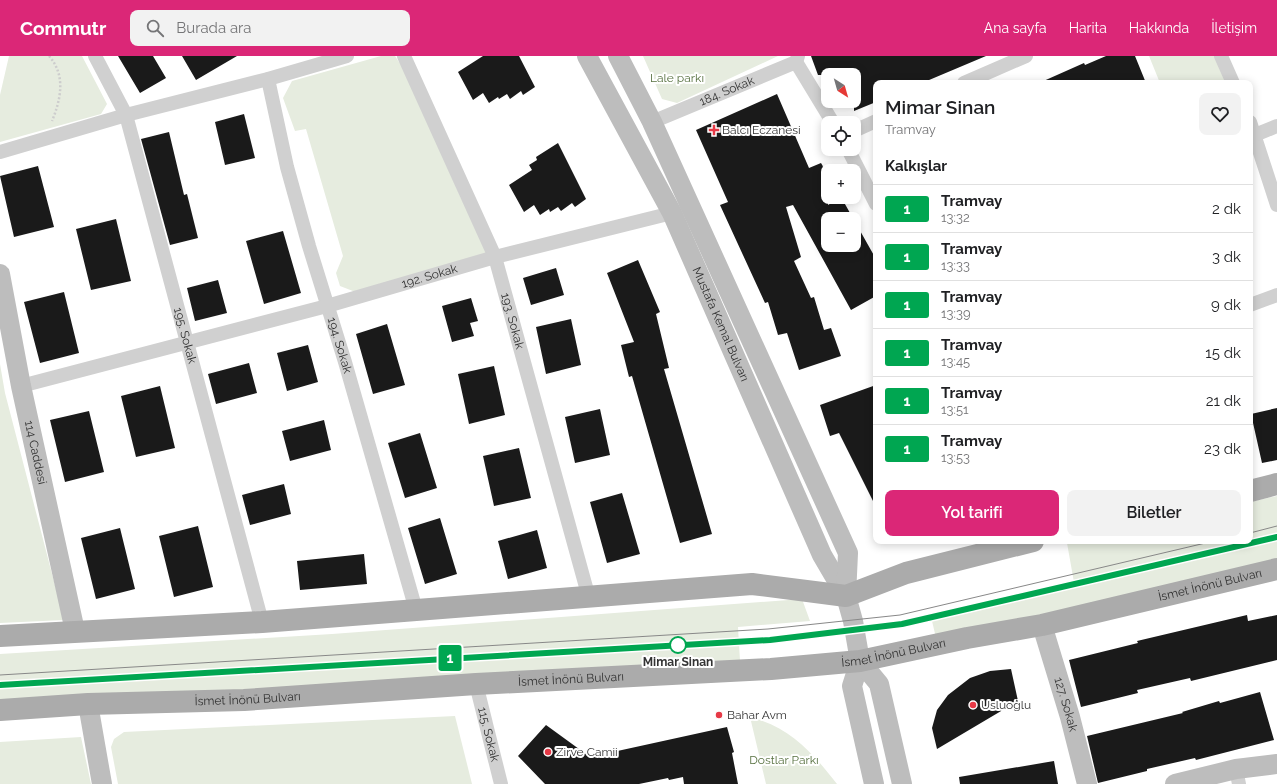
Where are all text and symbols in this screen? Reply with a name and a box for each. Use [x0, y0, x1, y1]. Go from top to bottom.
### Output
search box [130, 10, 410, 46]
text: Commutr [20, 17, 106, 39]
icon: search [144, 17, 166, 39]
text: Burada ara [176, 19, 251, 37]
text: Ana sayfa [984, 20, 1047, 36]
text: Harita [1069, 20, 1107, 36]
text: Hakkında [1129, 20, 1189, 36]
text: İletişim [1211, 20, 1257, 36]
north arrow [821, 68, 861, 108]
map controls [821, 68, 861, 252]
park label: Lale parkı [650, 71, 704, 85]
street label: 184. Sokak [697, 73, 757, 108]
button: heart [1199, 93, 1241, 135]
text: Mimar Sinan [885, 96, 995, 118]
button: locate [821, 116, 861, 156]
text: Tramvay [885, 122, 936, 137]
place label: Balcı Eczanesi [722, 123, 801, 137]
marker: Balcı Eczanesi [709, 125, 719, 135]
text: Kalkışlar [885, 157, 947, 175]
button: + [821, 164, 861, 204]
text: Tramvay [941, 192, 1002, 210]
text: 2 dk [1212, 200, 1241, 218]
text: 1 [904, 201, 910, 217]
text: 13:32 [941, 210, 970, 225]
button: − [821, 212, 861, 252]
text: Tramvay [941, 240, 1002, 258]
text: 3 dk [1212, 248, 1241, 266]
text: 1 [904, 249, 910, 265]
text: 13:33 [941, 258, 970, 273]
street label: 192. Sokak [400, 261, 460, 291]
street label: Mustafa Kemal Bulvarı [690, 265, 752, 384]
text: Tramvay [941, 288, 1002, 306]
street label: 193. Sokak [498, 291, 527, 351]
text: 9 dk [1211, 296, 1241, 314]
text: 1 [904, 297, 910, 313]
street label: 195. Sokak [171, 306, 200, 366]
text: 13:39 [941, 306, 971, 321]
street label: 194. Sokak [325, 316, 355, 375]
text: Tramvay [941, 336, 1002, 354]
text: 15 dk [1205, 344, 1241, 362]
text: 1 [904, 345, 910, 361]
text: 13:45 [941, 354, 970, 369]
text: Tramvay [941, 384, 1002, 402]
text: 21 dk [1206, 392, 1241, 410]
text: 1 [904, 393, 910, 409]
text: 13:51 [941, 402, 969, 417]
street label: 114 Caddesi [22, 419, 49, 486]
text: Tramvay [941, 432, 1002, 450]
text: 23 dk [1204, 440, 1241, 458]
text: 1 [904, 441, 910, 457]
text: 13:53 [941, 450, 970, 465]
button: Yol tarifi [885, 490, 1059, 536]
button: Biletler [1067, 490, 1241, 536]
street label: İsmet İnönü Bulvarı [1157, 566, 1263, 604]
marker: Mimar Sinan [669, 636, 687, 654]
street label: İsmet İnönü Bulvarı [841, 636, 947, 670]
line badge: 1 [437, 645, 463, 671]
text: 1 [447, 650, 453, 666]
place label: Mimar Sinan [643, 655, 713, 669]
street label: İsmet İnönü Bulvarı [518, 669, 624, 689]
street label: 127. Sokak [1051, 676, 1081, 734]
street label: İsmet İnönü Bulvarı [195, 689, 301, 708]
place label: Usluoğlu [981, 698, 1031, 712]
marker: Usluoğlu [968, 700, 978, 710]
street label: 115. Sokak [475, 706, 502, 764]
place label: Bahar Avm [727, 708, 787, 722]
marker: Bahar Avm [714, 710, 724, 720]
place label: Zirve Camii [556, 745, 618, 759]
marker: Zirve Camii [543, 747, 553, 757]
park label: Dostlar Parkı [749, 753, 819, 767]

